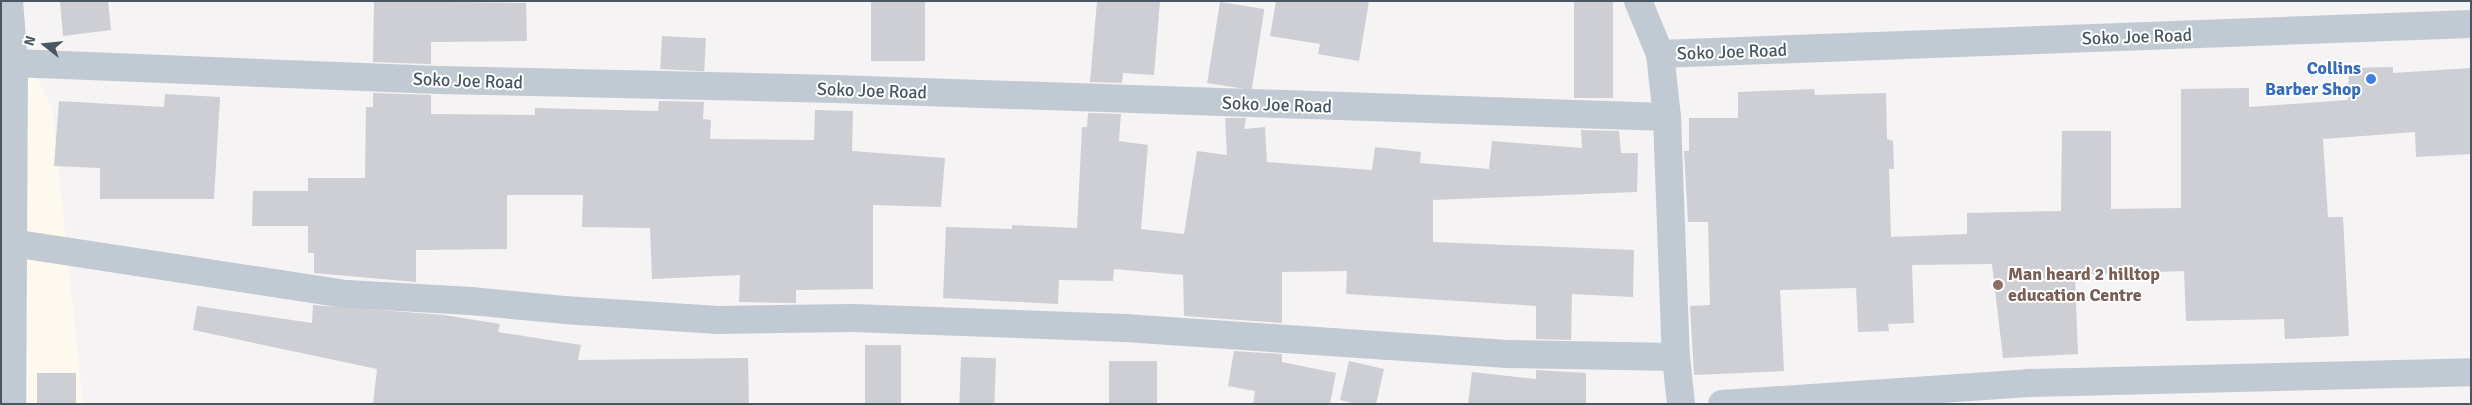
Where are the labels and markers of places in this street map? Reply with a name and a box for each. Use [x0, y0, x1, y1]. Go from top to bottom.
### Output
place label: Collins Barber Shop [2265, 58, 2361, 100]
marker: Collins Barber Shop [2365, 73, 2377, 85]
place label: Man heard 2 hilltop education Centre [2008, 264, 2160, 306]
marker: Man heard 2 hilltop education Centre [1992, 279, 2004, 291]

